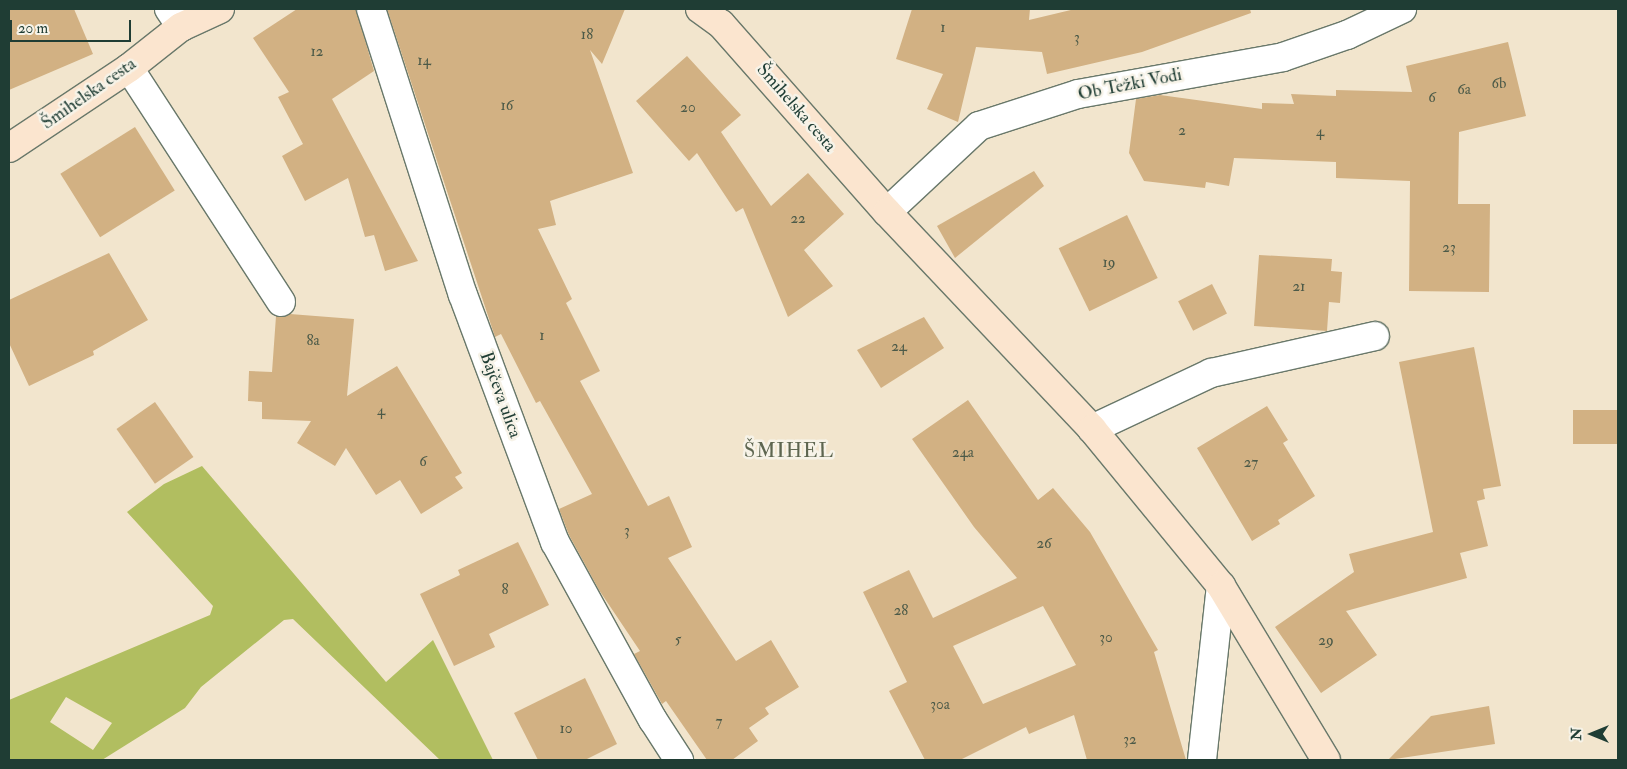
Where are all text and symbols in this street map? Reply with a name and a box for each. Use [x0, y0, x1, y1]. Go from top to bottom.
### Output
scale bar [12, 10, 134, 42]
text: 20 m [18, 19, 48, 38]
house number: 1 [940, 19, 946, 37]
house number: 18 [581, 26, 593, 44]
house number: 3 [1074, 29, 1080, 47]
house number: 12 [311, 43, 323, 61]
house number: 14 [417, 52, 431, 70]
street label: Šmihelska cesta [38, 54, 140, 134]
street label: Šmihelska cesta [752, 59, 840, 157]
street label: Ob Težki Vodi [1076, 64, 1184, 106]
house number: 6b [1492, 75, 1506, 93]
house number: 6a [1457, 81, 1471, 99]
house number: 6 [1428, 89, 1436, 107]
house number: 16 [501, 97, 513, 115]
house number: 20 [680, 99, 696, 117]
house number: 2 [1178, 122, 1186, 140]
house number: 4 [1316, 123, 1324, 141]
house number: 22 [790, 210, 806, 228]
house number: 23 [1442, 239, 1456, 257]
house number: 19 [1103, 254, 1115, 272]
house number: 21 [1293, 278, 1305, 296]
house number: 1 [539, 327, 545, 345]
house number: 8a [306, 332, 320, 350]
house number: 24 [891, 338, 907, 356]
street label: Bajčeva ulica [474, 349, 526, 441]
house number: 4 [377, 402, 385, 420]
district label: ŠMIHEL [743, 438, 835, 462]
house number: 24a [952, 444, 974, 462]
house number: 6 [419, 453, 427, 471]
house number: 27 [1244, 454, 1258, 472]
house number: 3 [624, 522, 630, 540]
house number: 26 [1036, 535, 1052, 553]
house number: 8 [501, 581, 509, 599]
house number: 28 [894, 602, 908, 620]
house number: 30 [1099, 629, 1113, 647]
house number: 5 [675, 631, 681, 649]
house number: 29 [1318, 632, 1334, 650]
house number: 30a [930, 696, 950, 714]
north arrow [1567, 709, 1617, 759]
house number: 7 [716, 713, 722, 731]
house number: 10 [560, 720, 572, 738]
text: N [1568, 728, 1585, 740]
house number: 32 [1123, 731, 1137, 749]

